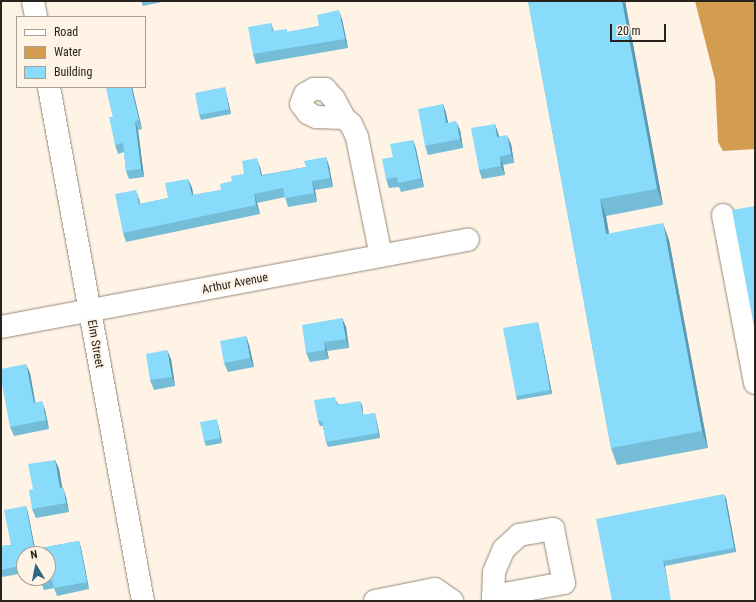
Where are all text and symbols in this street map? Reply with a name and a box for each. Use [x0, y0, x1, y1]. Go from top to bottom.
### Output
legend [16, 16, 146, 88]
scale bar [612, 16, 668, 42]
text: 20 m [617, 24, 641, 38]
text: Road [54, 25, 78, 39]
text: Water [54, 45, 82, 59]
text: Building [54, 65, 92, 79]
street label: Arthur Avenue [201, 271, 269, 297]
street label: Elm Street [84, 319, 106, 369]
north arrow [16, 546, 56, 586]
text: N [30, 548, 38, 562]

